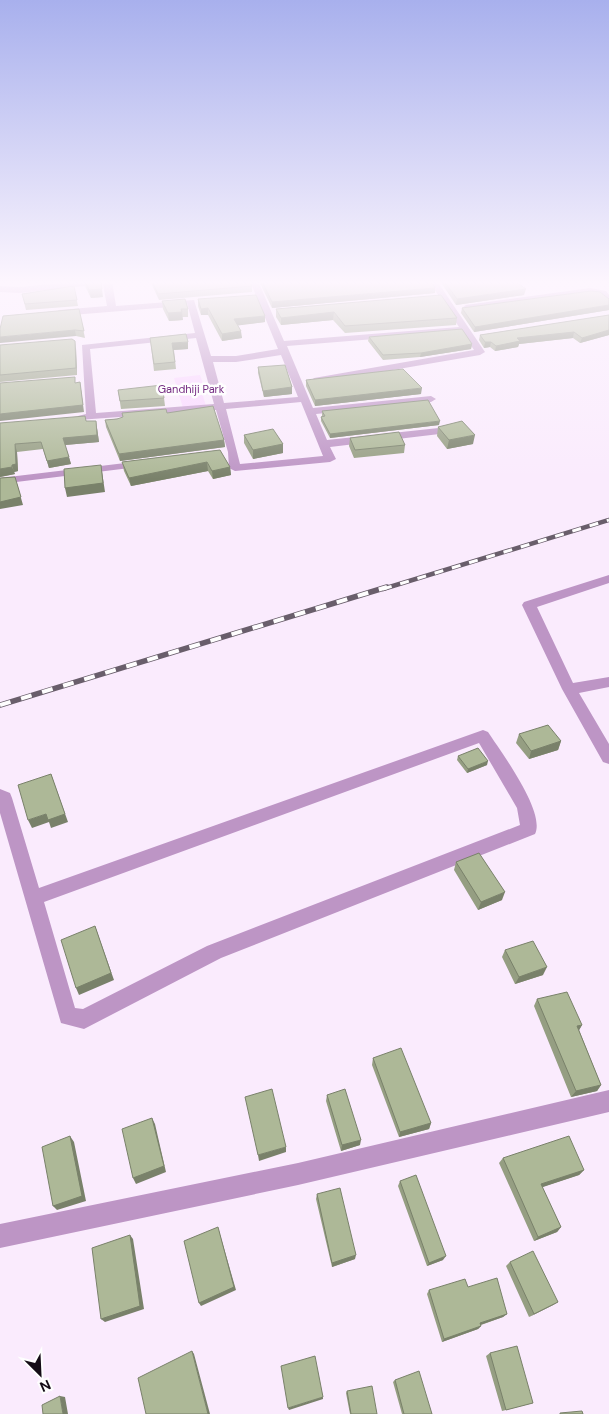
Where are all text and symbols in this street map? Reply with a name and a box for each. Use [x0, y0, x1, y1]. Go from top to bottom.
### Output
park label: Gandhiji Park [158, 382, 225, 396]
north arrow [15, 1349, 65, 1399]
text: N [37, 1376, 54, 1396]

